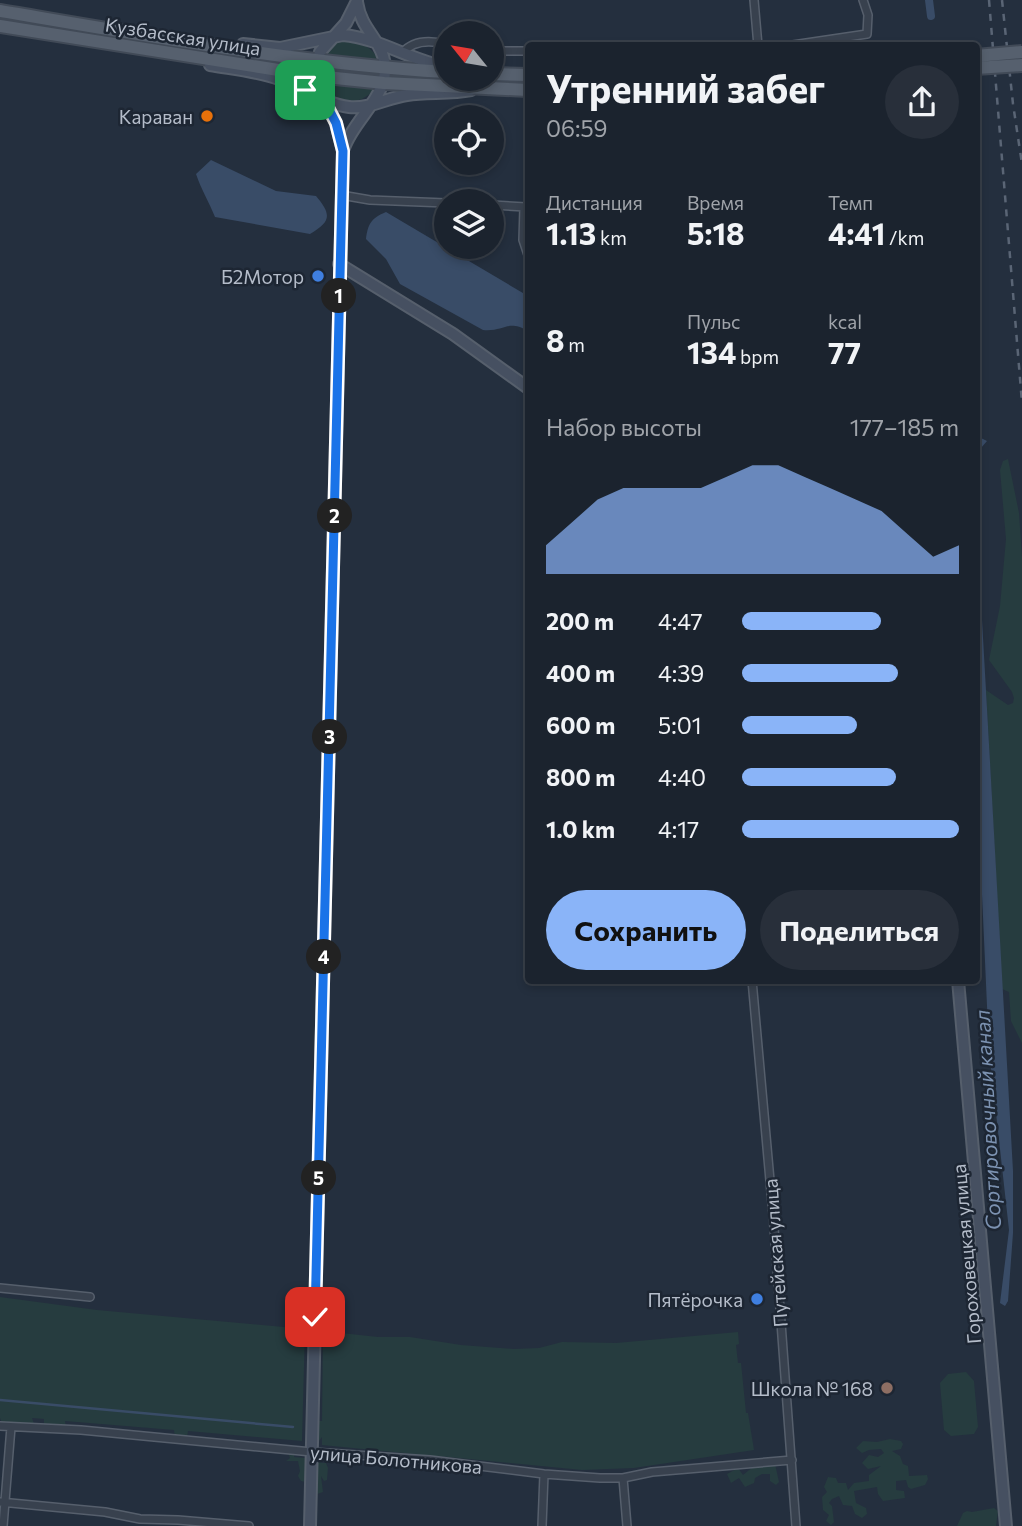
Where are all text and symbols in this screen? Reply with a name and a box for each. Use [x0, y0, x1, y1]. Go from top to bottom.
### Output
street label: Кузбасская улица [104, 12, 262, 60]
north arrow [434, 21, 504, 91]
map controls [434, 21, 504, 259]
pin [275, 60, 335, 120]
text: Утренний забег [546, 64, 825, 111]
button: share [885, 65, 959, 139]
icon: arrive [286, 71, 324, 109]
place label: Караван [119, 105, 193, 128]
button: locate [434, 105, 504, 175]
marker: Караван [199, 108, 215, 124]
text: 06:59 [546, 114, 608, 142]
button: layers [434, 189, 504, 259]
text: Дистанция [546, 191, 643, 214]
text: Время [687, 191, 744, 214]
text: Темп [828, 191, 873, 214]
text: 1.13 [546, 214, 596, 251]
text: 5:18 [687, 214, 745, 251]
text: 4:41 [828, 214, 885, 251]
text: km [596, 226, 627, 249]
text: /km [885, 226, 924, 249]
place label: Б2Мотор [221, 265, 304, 288]
marker: Б2Мотор [310, 268, 326, 284]
pin: 1 [322, 278, 356, 314]
text: 1 [334, 284, 343, 307]
text: Пульс [687, 310, 741, 333]
text: kcal [828, 310, 862, 333]
text: 8 [546, 321, 565, 358]
text: m [565, 333, 585, 356]
text: 134 [687, 333, 736, 370]
text: 77 [828, 333, 861, 370]
text: bpm [736, 345, 779, 368]
text: Набор высоты [546, 413, 702, 441]
text: 177–185 m [850, 413, 959, 441]
pin: 2 [318, 498, 352, 534]
text: 2 [329, 504, 340, 527]
text: 200 m [546, 607, 614, 635]
text: 4:47 [658, 607, 703, 635]
text: 400 m [546, 659, 615, 687]
text: 4:39 [658, 659, 704, 687]
text: 600 m [546, 711, 615, 739]
text: 5:01 [658, 711, 701, 739]
pin: 3 [312, 720, 348, 754]
text: 3 [324, 725, 335, 748]
text: 800 m [546, 763, 615, 791]
text: 4:40 [658, 763, 706, 791]
text: 1.0 km [546, 815, 615, 843]
text: 4:17 [658, 815, 699, 843]
button: Сохранить [546, 890, 746, 970]
button: Поделиться [760, 890, 959, 970]
pin: 4 [306, 940, 342, 974]
text: 4 [318, 945, 329, 968]
water label: Сортировочный канал [969, 1009, 1005, 1231]
pin: 5 [302, 1160, 336, 1196]
street label: Гороховецкая улица [947, 1163, 985, 1345]
text: 5 [313, 1166, 324, 1189]
street label: Путейская улица [758, 1178, 792, 1328]
pin [285, 1287, 345, 1347]
place label: Пятёрочка [647, 1288, 743, 1311]
marker: Пятёрочка [749, 1291, 765, 1307]
icon: check [296, 1298, 334, 1336]
place label: Школа № 168 [751, 1377, 873, 1400]
marker: Школа № 168 [879, 1380, 895, 1396]
street label: улица Болотникова [309, 1440, 483, 1478]

